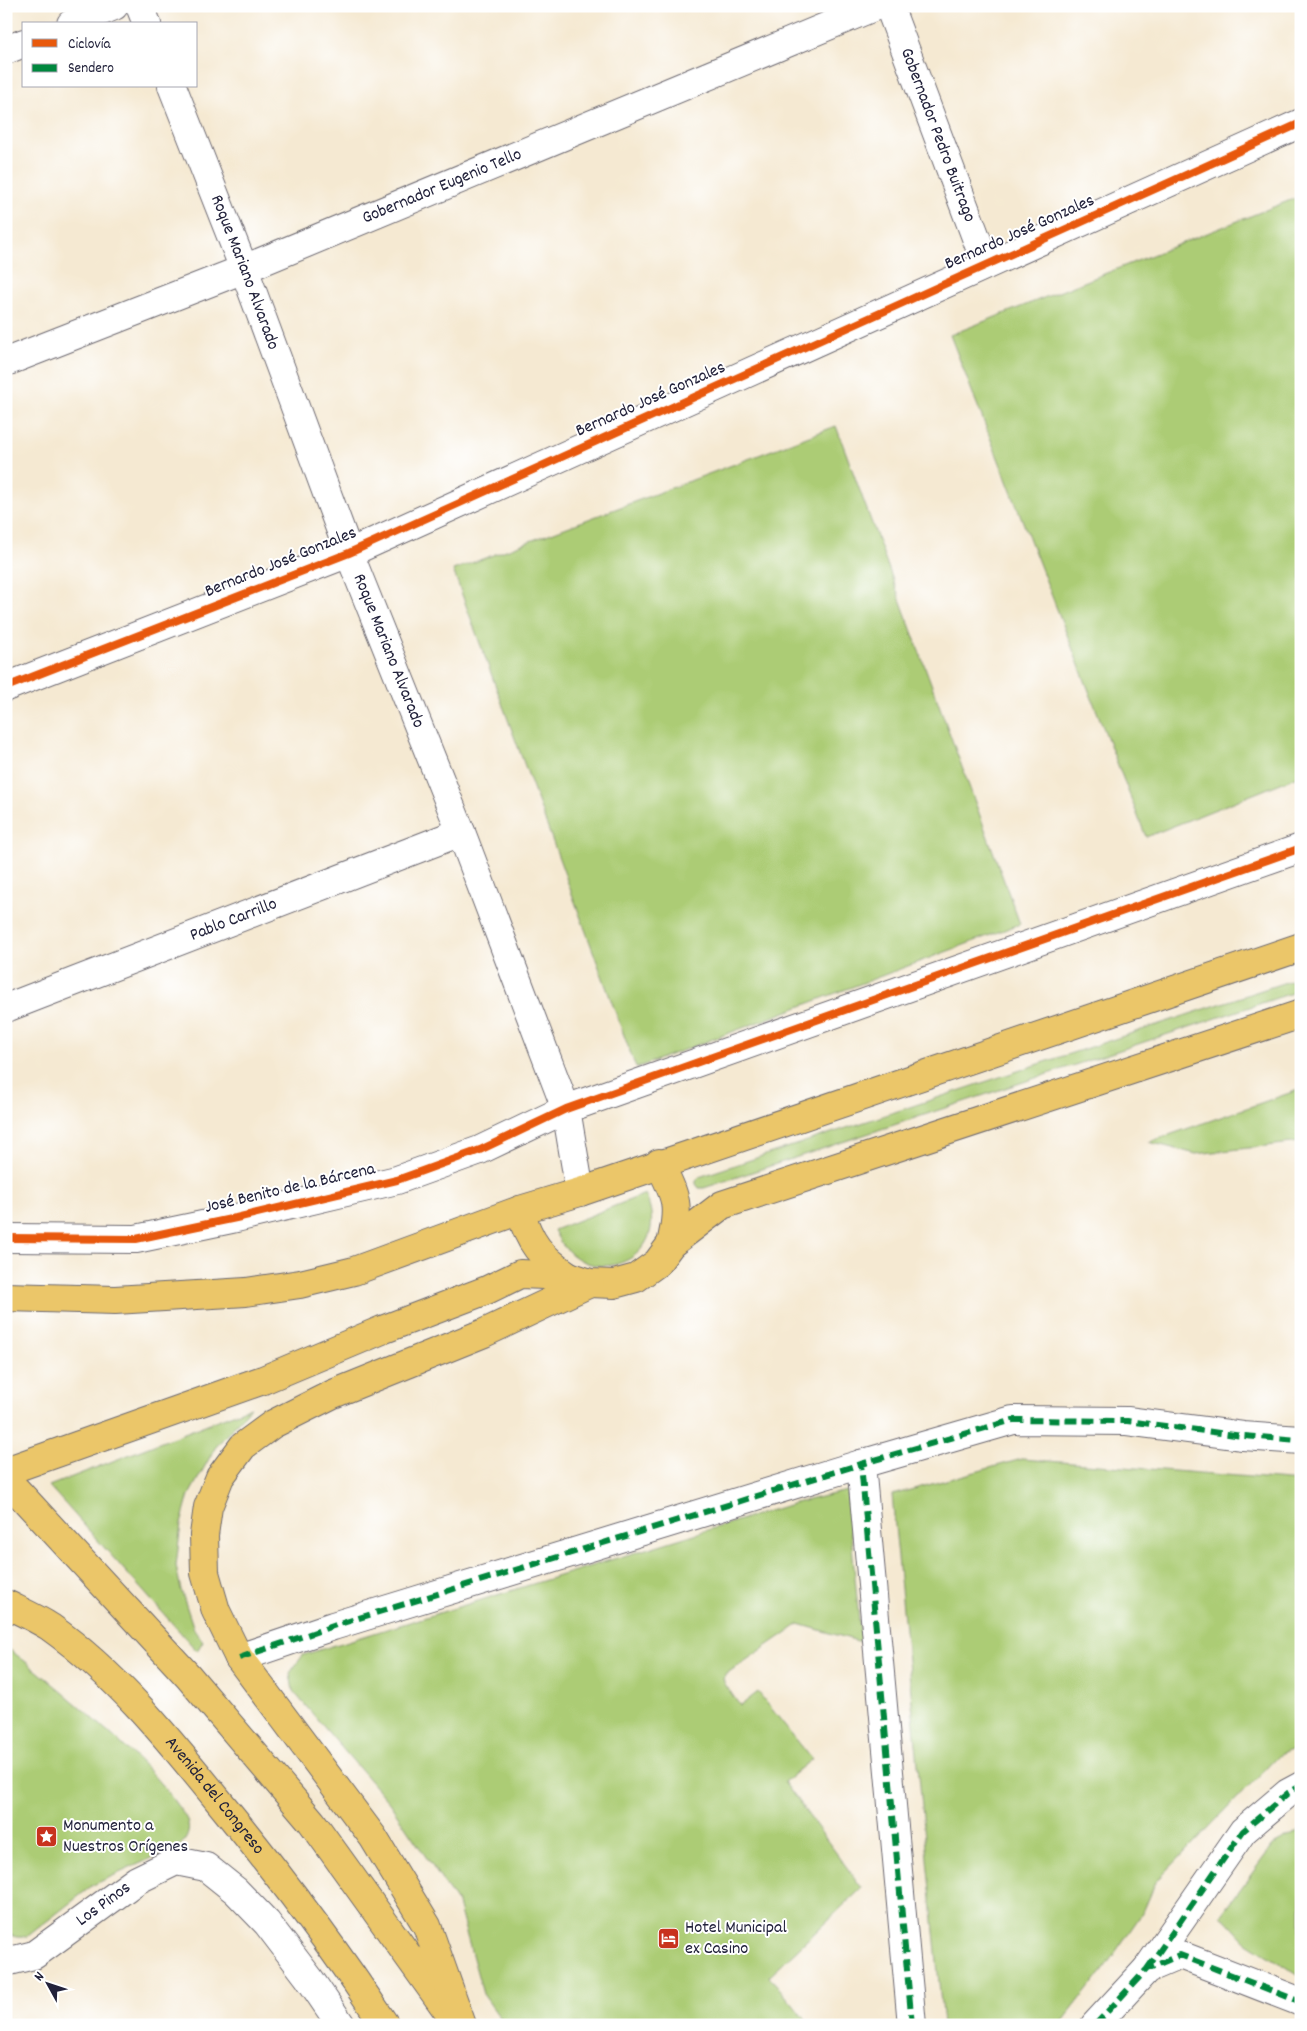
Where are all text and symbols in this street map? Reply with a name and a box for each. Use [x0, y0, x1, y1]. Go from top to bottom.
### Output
legend [22, 22, 198, 88]
text: Ciclovía [68, 34, 111, 56]
street label: Gobernador Pedro Buitrago [893, 45, 982, 226]
text: Sendero [68, 58, 114, 80]
street label: Gobernador Eugenio Tello [358, 142, 526, 231]
street label: Bernardo José Gonzales [941, 189, 1099, 277]
street label: Roque Mariano Alvarado [204, 191, 285, 354]
street label: Bernardo José Gonzales [572, 356, 730, 444]
street label: Bernardo José Gonzales [201, 521, 361, 605]
street label: Roque Mariano Alvarado [346, 570, 431, 732]
street label: Pablo Carrillo [186, 892, 281, 948]
street label: José Benito de la Bárcena [202, 1157, 378, 1221]
street label: Avenida del Congreso [158, 1731, 270, 1860]
place label: Monumento a Nuestros Orígenes [63, 1814, 188, 1860]
place icon: Monumento a Nuestros Orígenes [35, 1824, 59, 1848]
street label: Los Pinos [71, 1876, 136, 1933]
place label: Hotel Municipal ex Casino [685, 1916, 787, 1962]
hotel icon: Hotel Municipal ex Casino [657, 1926, 681, 1950]
north arrow [22, 1958, 72, 2008]
text: N [30, 1968, 50, 1986]

